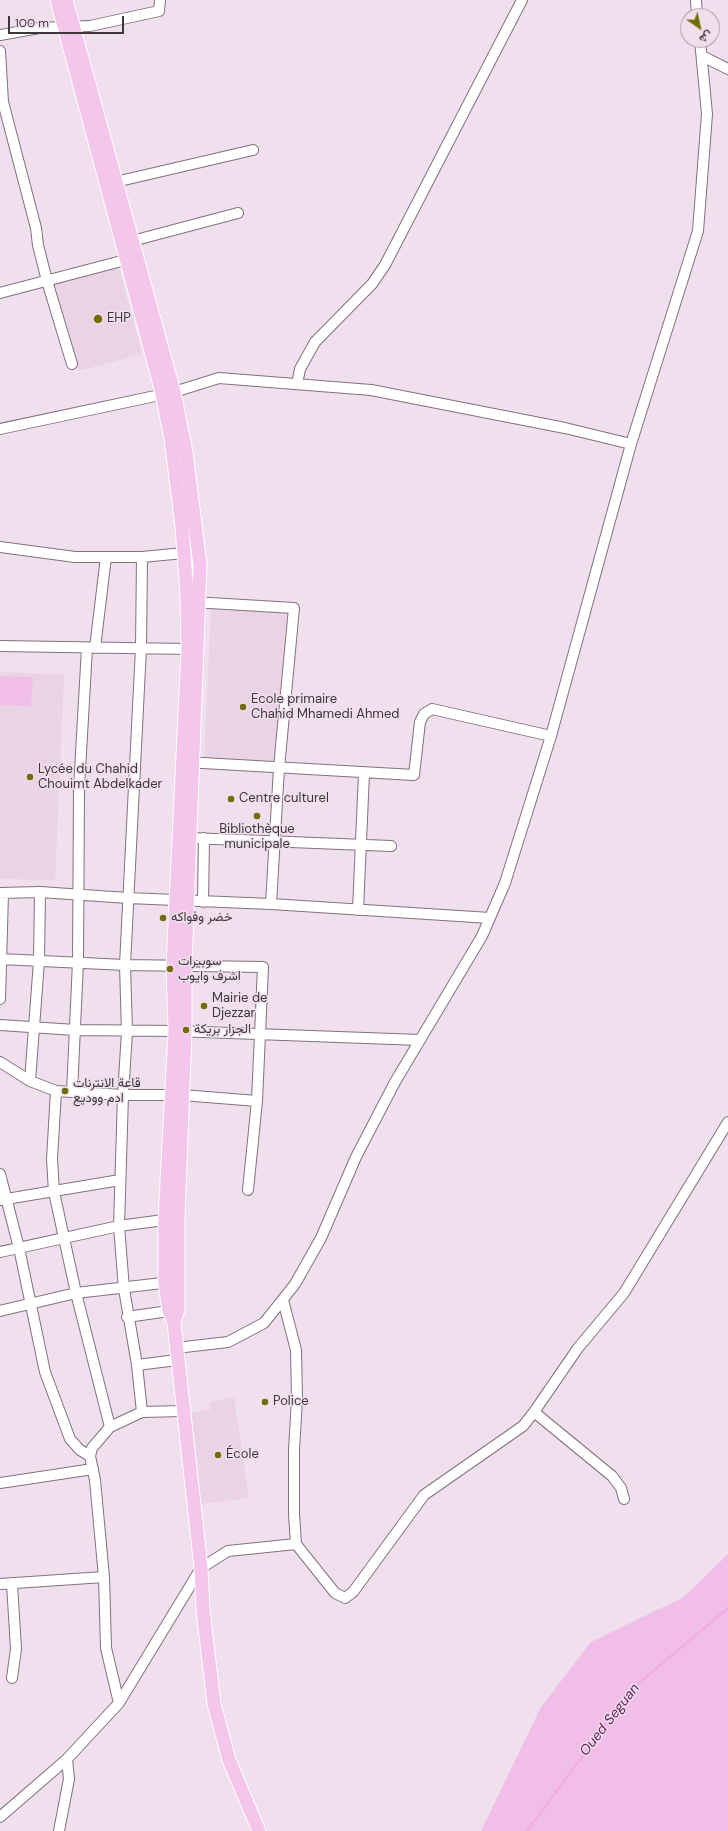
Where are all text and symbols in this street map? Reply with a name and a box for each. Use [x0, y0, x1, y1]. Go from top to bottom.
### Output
scale bar [10, 8, 126, 34]
north arrow [680, 8, 720, 48]
text: 100 m [15, 15, 49, 31]
text: ش [697, 28, 716, 47]
place label: EHP [107, 311, 131, 327]
marker: EHP [92, 313, 104, 325]
place label: Ecole primaire Chahid Mhamedi Ahmed [251, 692, 399, 723]
marker: Ecole primaire Chahid Mhamedi Ahmed [238, 702, 248, 712]
place label: Lycée du Chahid Chouimt Abdelkader [38, 762, 162, 793]
marker: Lycée du Chahid Chouimt Abdelkader [25, 772, 35, 782]
place label: Centre culturel [239, 791, 329, 807]
marker: Centre culturel [226, 794, 236, 804]
marker: Bibliothèque municipale [252, 811, 262, 821]
place label: Bibliothèque municipale [219, 822, 295, 853]
place label: خضر وفواكه [171, 910, 232, 926]
marker: خضر وفواكه [158, 913, 168, 923]
place label: سوبيرات اشرف وايوب [178, 954, 241, 985]
marker: سوبيرات اشرف وايوب [165, 964, 175, 974]
place label: Mairie de Djezzar [212, 991, 267, 1022]
marker: Mairie de Djezzar [199, 1001, 209, 1011]
place label: الجزار بريكة [194, 1022, 251, 1038]
marker: الجزار بريكة [181, 1025, 191, 1035]
place label: قاعة الانترنات ادم ووديع [73, 1076, 141, 1107]
marker: قاعة الانترنات ادم ووديع [60, 1086, 70, 1096]
place label: Police [273, 1394, 309, 1410]
marker: Police [260, 1397, 270, 1407]
place label: École [226, 1447, 259, 1463]
marker: École [213, 1450, 223, 1460]
water label: Oued Seguan [577, 1680, 643, 1760]

